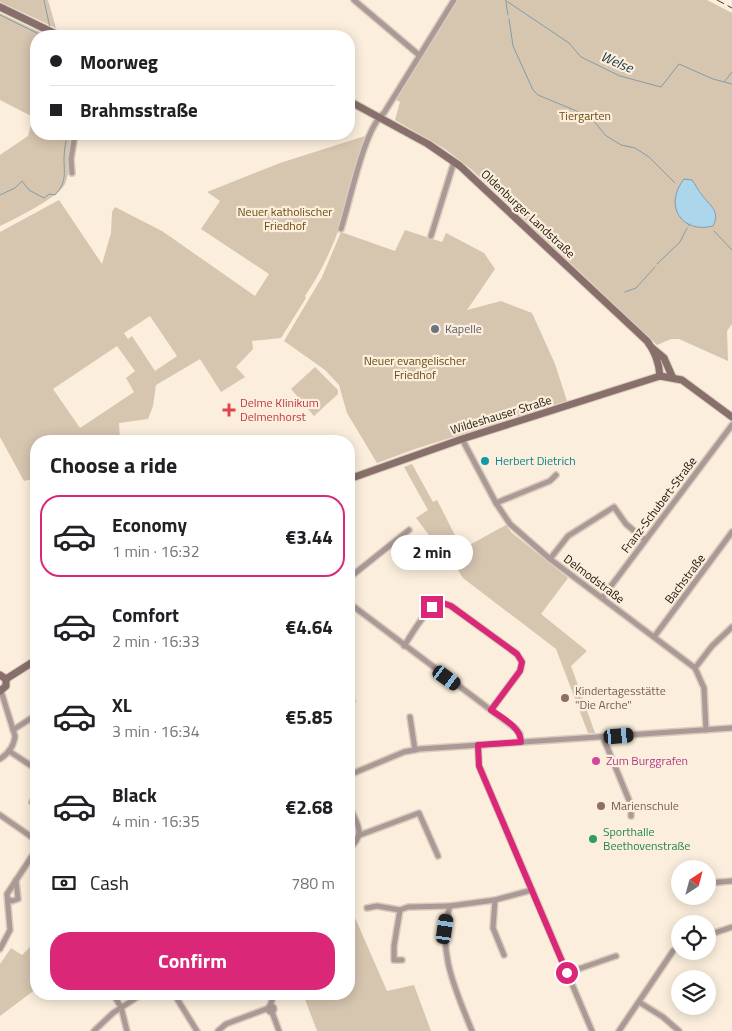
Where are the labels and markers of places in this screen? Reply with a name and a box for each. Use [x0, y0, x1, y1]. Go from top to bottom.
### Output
place label: Kapelle [445, 319, 482, 338]
marker: Kapelle [429, 323, 441, 335]
place label: Delme Klinikum Delmenhorst [240, 393, 319, 426]
marker: Delme Klinikum Delmenhorst [222, 403, 236, 417]
place label: Herbert Dietrich [495, 451, 576, 470]
marker: Herbert Dietrich [479, 455, 491, 467]
place label: Kindertagesstätte "Die Arche" [575, 681, 666, 714]
marker: Kindertagesstätte "Die Arche" [559, 692, 571, 704]
place label: Zum Burggrafen [606, 751, 688, 770]
marker: Zum Burggrafen [590, 755, 602, 767]
place label: Marienschule [611, 796, 679, 815]
marker: Marienschule [595, 800, 607, 812]
place label: Sporthalle Beethovenstraße [603, 822, 690, 855]
marker: Sporthalle Beethovenstraße [587, 833, 599, 845]

